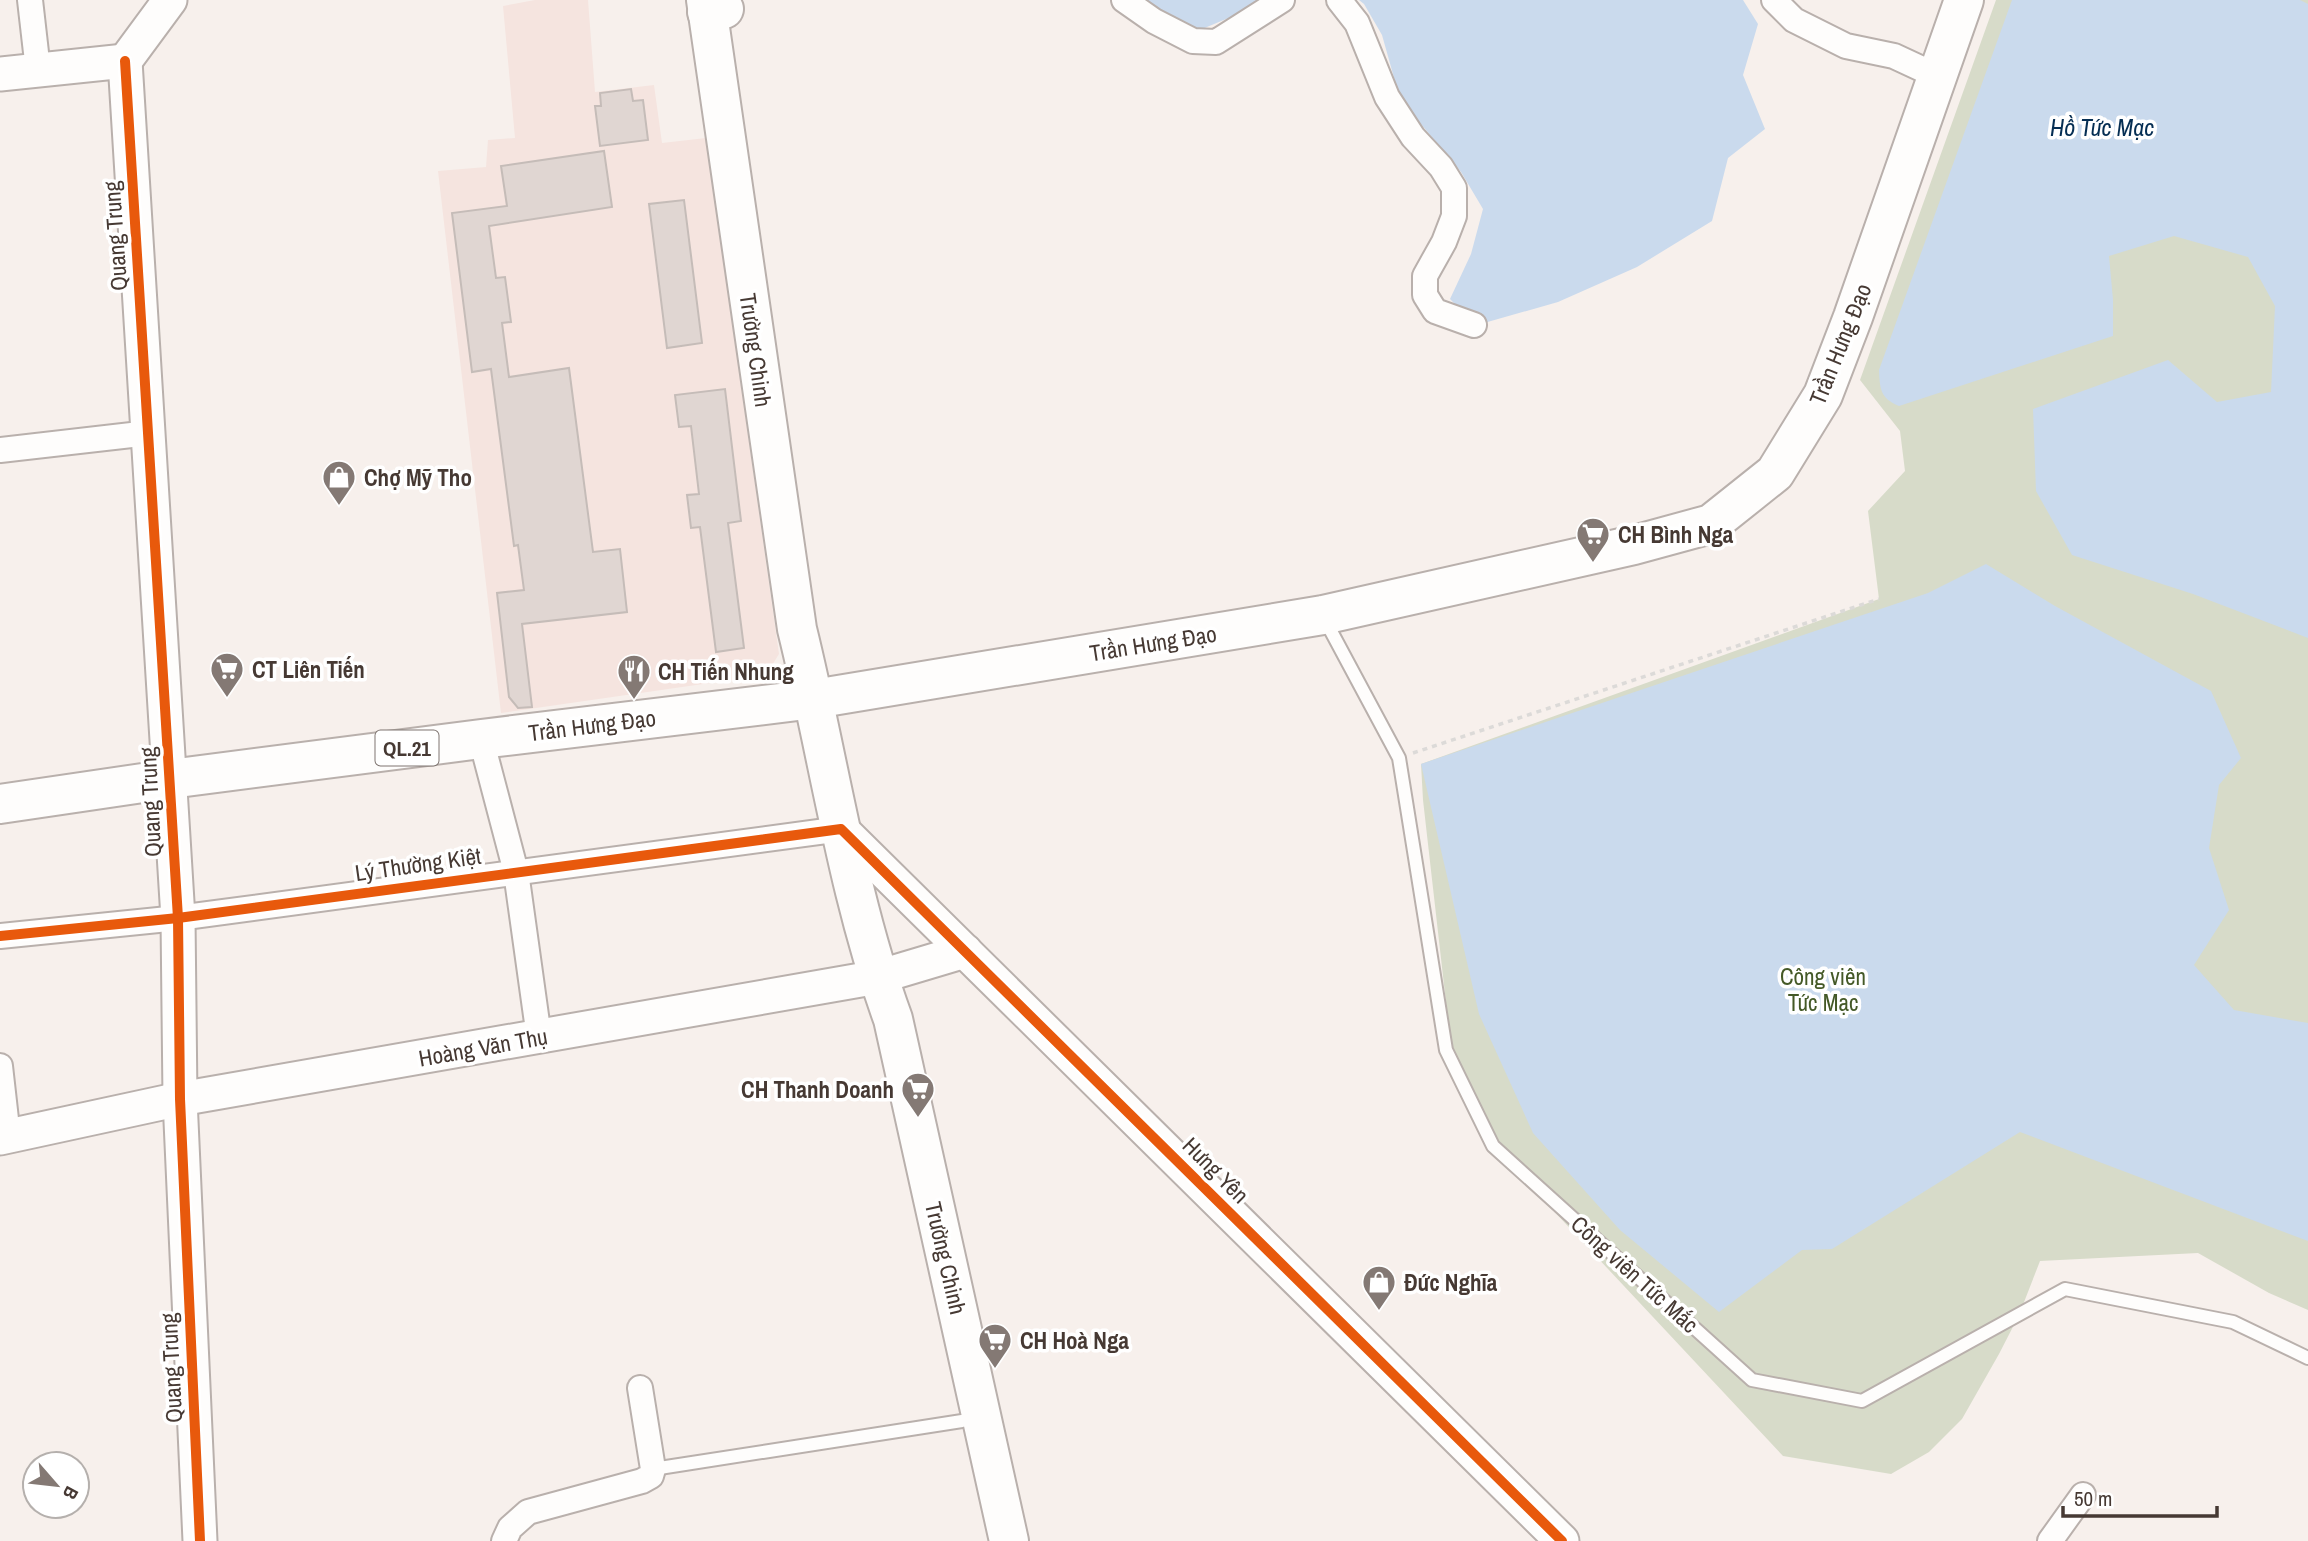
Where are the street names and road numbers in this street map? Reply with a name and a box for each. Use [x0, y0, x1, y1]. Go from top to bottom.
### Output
street label: Quang Trung [96, 179, 134, 292]
street label: Trần Hưng Đạo [1802, 279, 1878, 409]
street label: Trường Chinh [733, 291, 779, 409]
street label: Trần Hưng Đạo [1087, 618, 1219, 668]
street label: Trần Hưng Đạo [526, 702, 658, 748]
road number: QL.21 [376, 730, 438, 766]
street label: Quang Trung [132, 746, 168, 858]
street label: Lý Thường Kiệt [353, 840, 483, 888]
street label: Hoàng Văn Thụ [416, 1020, 550, 1074]
street label: Hưng Yên [1176, 1130, 1256, 1210]
street label: Trường Chinh [918, 1199, 974, 1317]
street label: Công viên Tức Mắc [1565, 1208, 1705, 1340]
street label: Quang Trung [153, 1312, 189, 1424]

